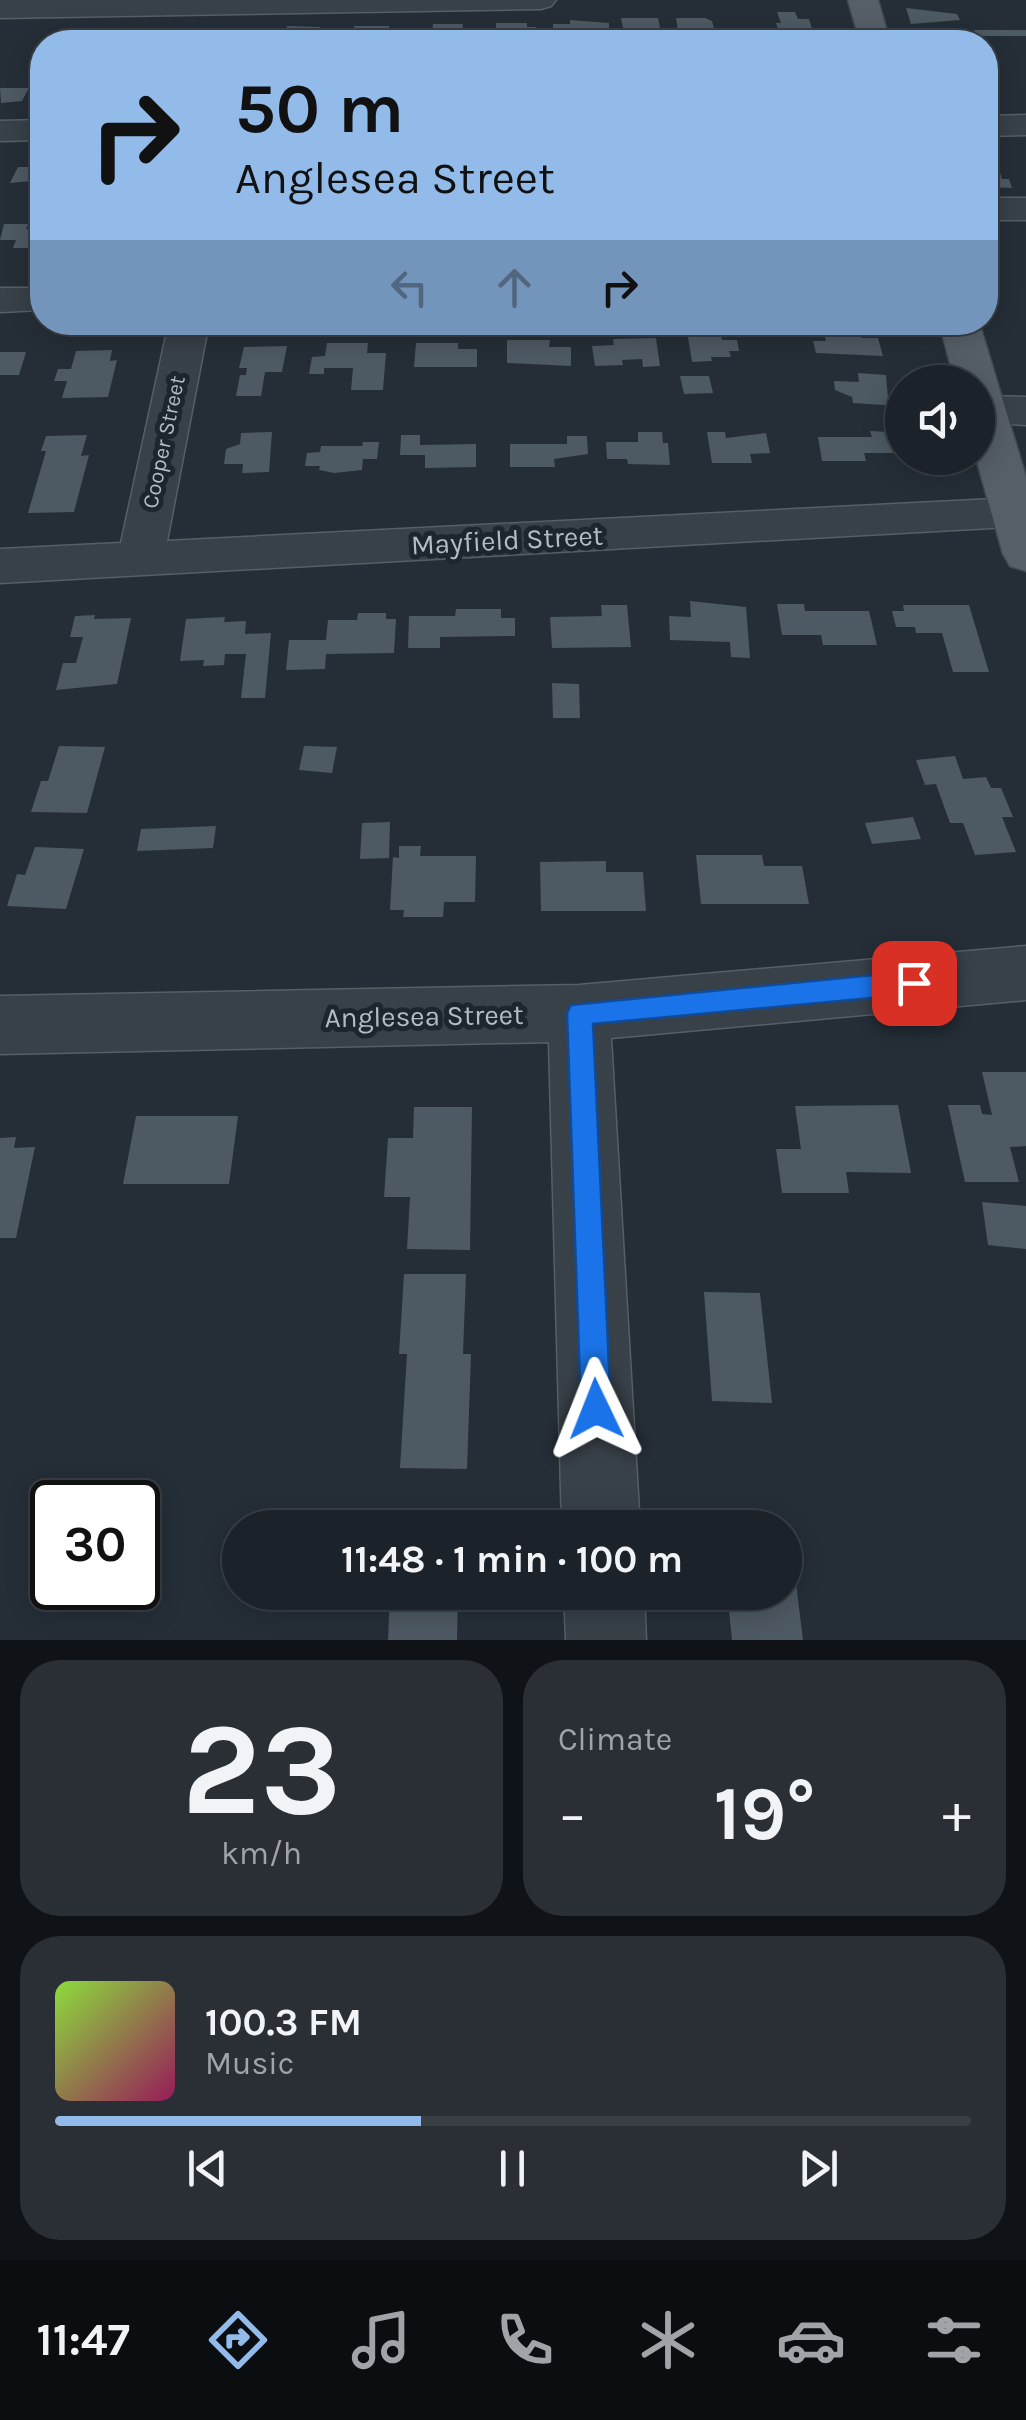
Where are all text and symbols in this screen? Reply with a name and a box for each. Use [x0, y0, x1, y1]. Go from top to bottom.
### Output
text: 50 m [235, 68, 404, 150]
icon: right [70, 70, 200, 200]
text: Anglesea Street [235, 152, 555, 204]
icon: left [382, 260, 437, 315]
icon: ahead [487, 260, 542, 315]
icon: right [592, 260, 647, 315]
map controls [885, 365, 995, 475]
button: sound [885, 365, 995, 475]
street label: Cooper Street [137, 373, 191, 511]
street label: Mayfield Street [410, 518, 604, 562]
pin [872, 941, 957, 1026]
icon: arrive [887, 956, 942, 1011]
street label: Anglesea Street [324, 998, 524, 1034]
position arrow [544, 1357, 648, 1461]
speed limit sign: 30 [30, 1480, 160, 1610]
text: 11:48 · 1 min · 100 m [341, 1537, 683, 1582]
text: 23 [182, 1694, 341, 1846]
text: Climate [558, 1721, 672, 1758]
text: 19° [714, 1770, 815, 1858]
text: − [558, 1782, 587, 1846]
text: + [942, 1782, 971, 1846]
text: km/h [221, 1835, 302, 1872]
text: 100.3 FM [205, 2000, 362, 2045]
text: Music [205, 2045, 294, 2082]
icon: previous [180, 2141, 235, 2196]
icon: pause [485, 2141, 540, 2196]
icon: next [791, 2141, 846, 2196]
icon: directions [203, 2305, 273, 2375]
icon: music [346, 2305, 416, 2375]
icon: phone [490, 2305, 560, 2375]
icon: climate [633, 2305, 703, 2375]
icon: car [776, 2305, 846, 2375]
icon: filters [919, 2305, 989, 2375]
text: 11:47 [37, 2314, 130, 2366]

